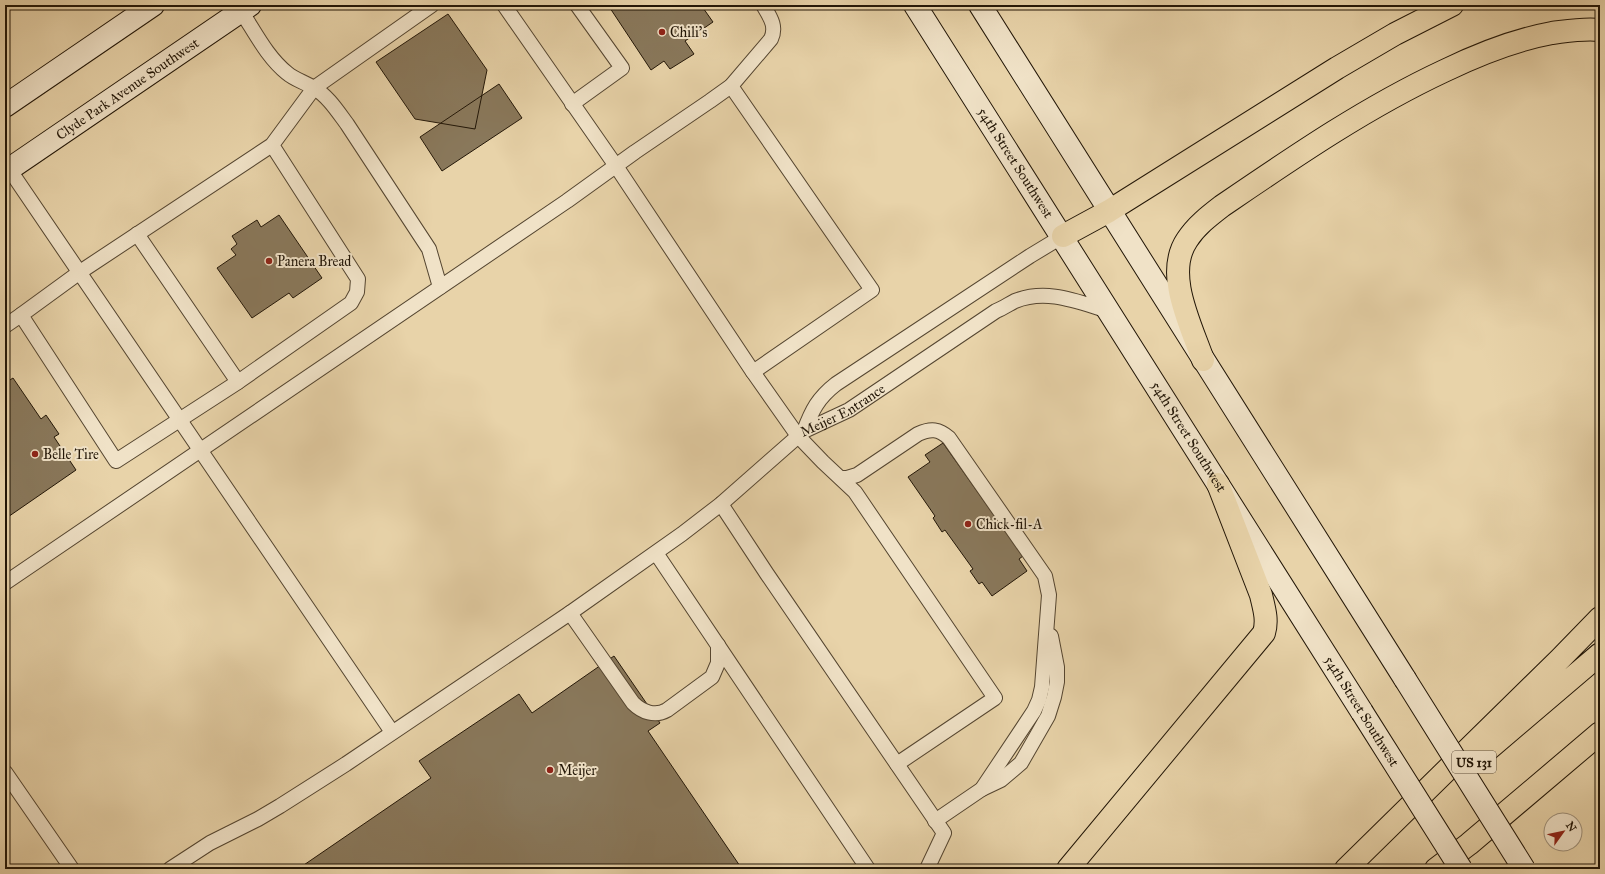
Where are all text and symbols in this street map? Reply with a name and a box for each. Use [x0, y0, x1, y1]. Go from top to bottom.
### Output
place label: Chili's [670, 24, 707, 41]
marker: Chili's [657, 27, 667, 37]
street label: Clyde Park Avenue Southwest [53, 34, 202, 144]
street label: 54th Street Southwest [974, 104, 1057, 221]
place label: Panera Bread [277, 253, 351, 270]
marker: Panera Bread [264, 256, 274, 266]
street label: 54th Street Southwest [1147, 378, 1230, 495]
street label: Meijer Entrance [798, 380, 889, 441]
place label: Belle Tire [43, 446, 99, 463]
marker: Belle Tire [30, 449, 40, 459]
place label: Chick-fil-A [976, 516, 1043, 533]
marker: Chick-fil-A [963, 519, 973, 529]
street label: 54th Street Southwest [1321, 653, 1403, 770]
road number: US 131 [1452, 751, 1496, 773]
place label: Meijer [558, 762, 597, 779]
marker: Meijer [545, 765, 555, 775]
north arrow [1543, 812, 1583, 852]
text: N [1563, 819, 1579, 835]

